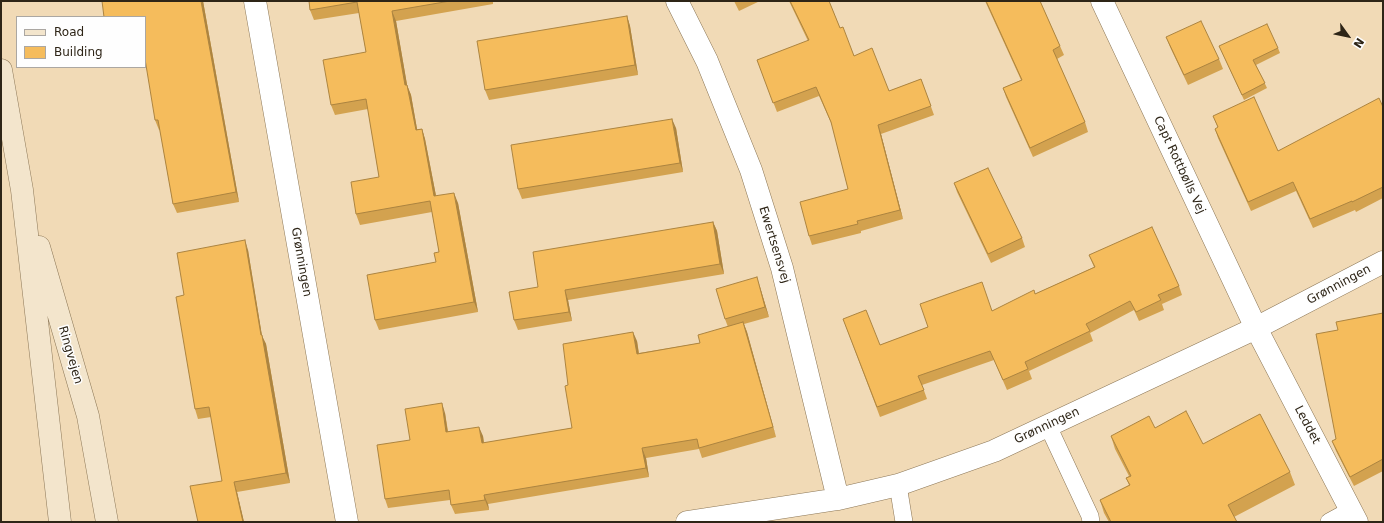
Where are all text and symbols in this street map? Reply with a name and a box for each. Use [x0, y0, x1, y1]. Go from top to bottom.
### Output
legend [16, 16, 146, 68]
north arrow [1328, 16, 1368, 56]
text: Road [54, 25, 84, 39]
text: N [1351, 35, 1366, 50]
text: Building [54, 45, 103, 59]
street label: Capt Rottbølls Vej [1150, 114, 1208, 216]
street label: Ewertsensvej [755, 205, 793, 285]
street label: Grønningen [288, 226, 314, 298]
street label: Grønningen [1305, 262, 1373, 308]
street label: Ringvejen [55, 324, 85, 386]
street label: Leddet [1291, 403, 1323, 447]
street label: Grønningen [1012, 405, 1082, 447]

